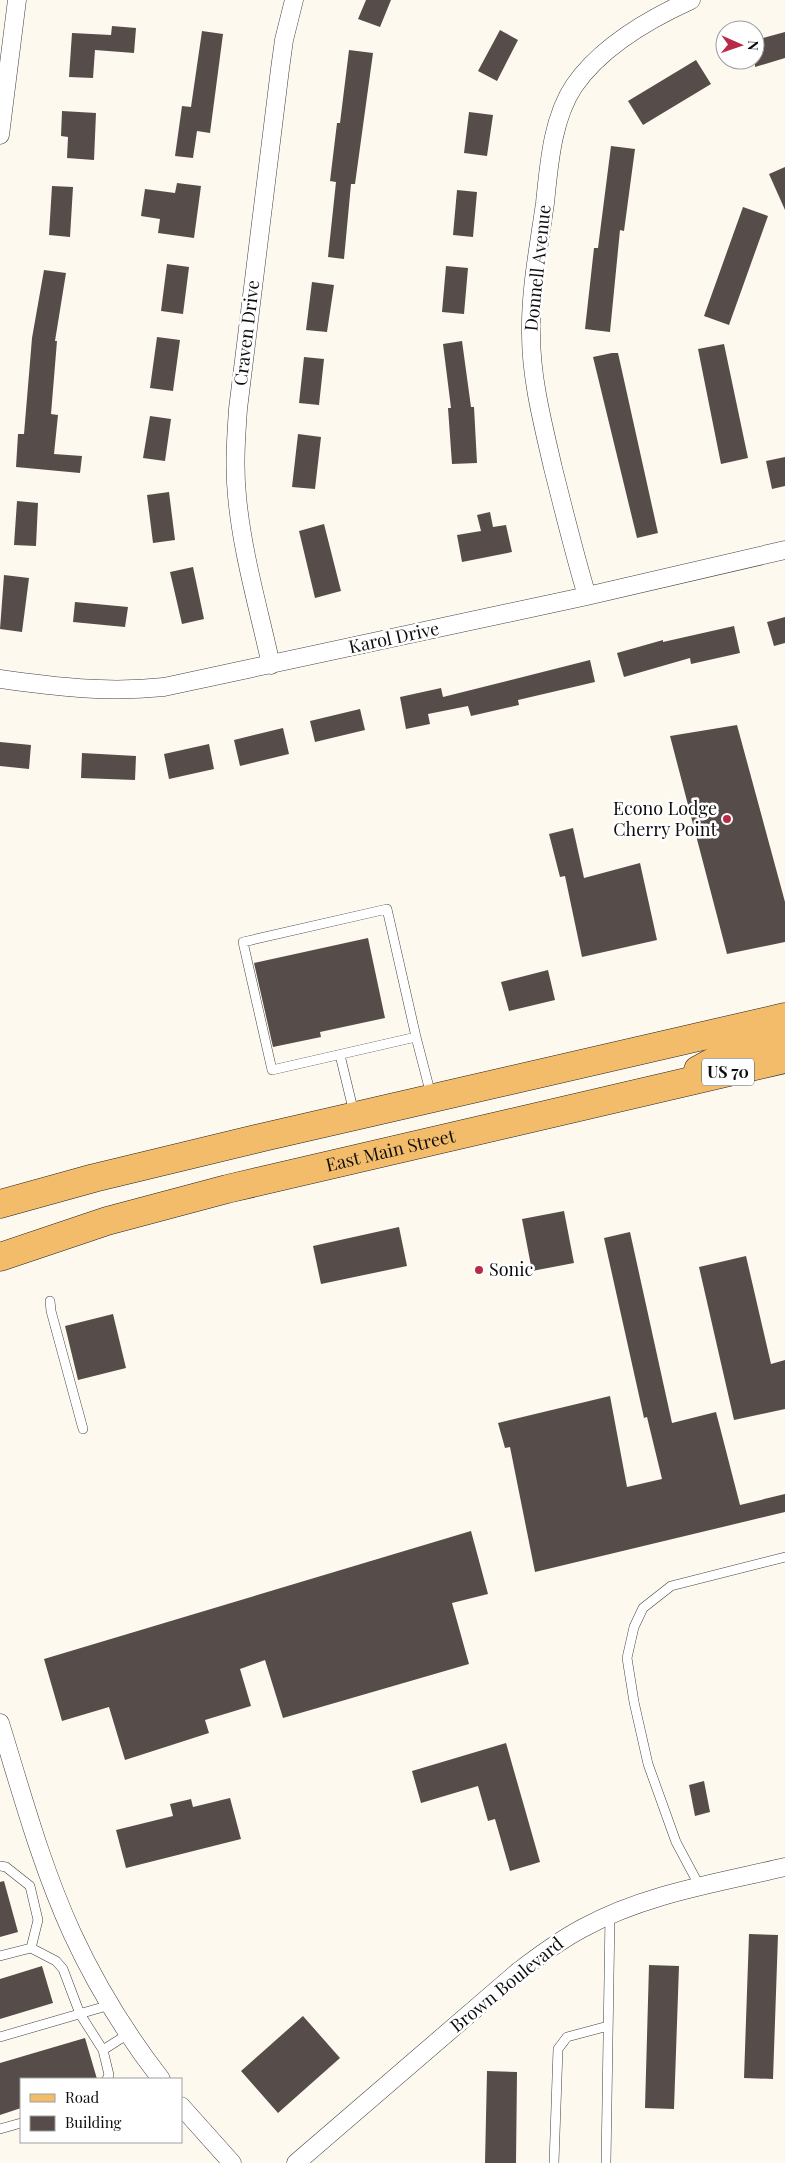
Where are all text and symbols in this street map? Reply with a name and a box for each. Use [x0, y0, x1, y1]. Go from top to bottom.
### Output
north arrow [715, 20, 765, 70]
text: N [744, 40, 763, 51]
street label: Donnell Avenue [518, 203, 556, 332]
street label: Craven Drive [228, 279, 264, 387]
street label: Karol Drive [346, 616, 441, 658]
place label: Econo Lodge Cherry Point [613, 796, 718, 841]
marker: Econo Lodge Cherry Point [721, 813, 733, 825]
road number: US 70 [702, 1058, 754, 1086]
street label: East Main Street [323, 1123, 458, 1177]
place label: Sonic [489, 1257, 534, 1281]
marker: Sonic [473, 1264, 485, 1276]
street label: Brown Boulevard [445, 1931, 568, 2037]
legend [20, 2078, 182, 2143]
text: Road [65, 2087, 99, 2107]
text: Building [65, 2112, 122, 2132]

